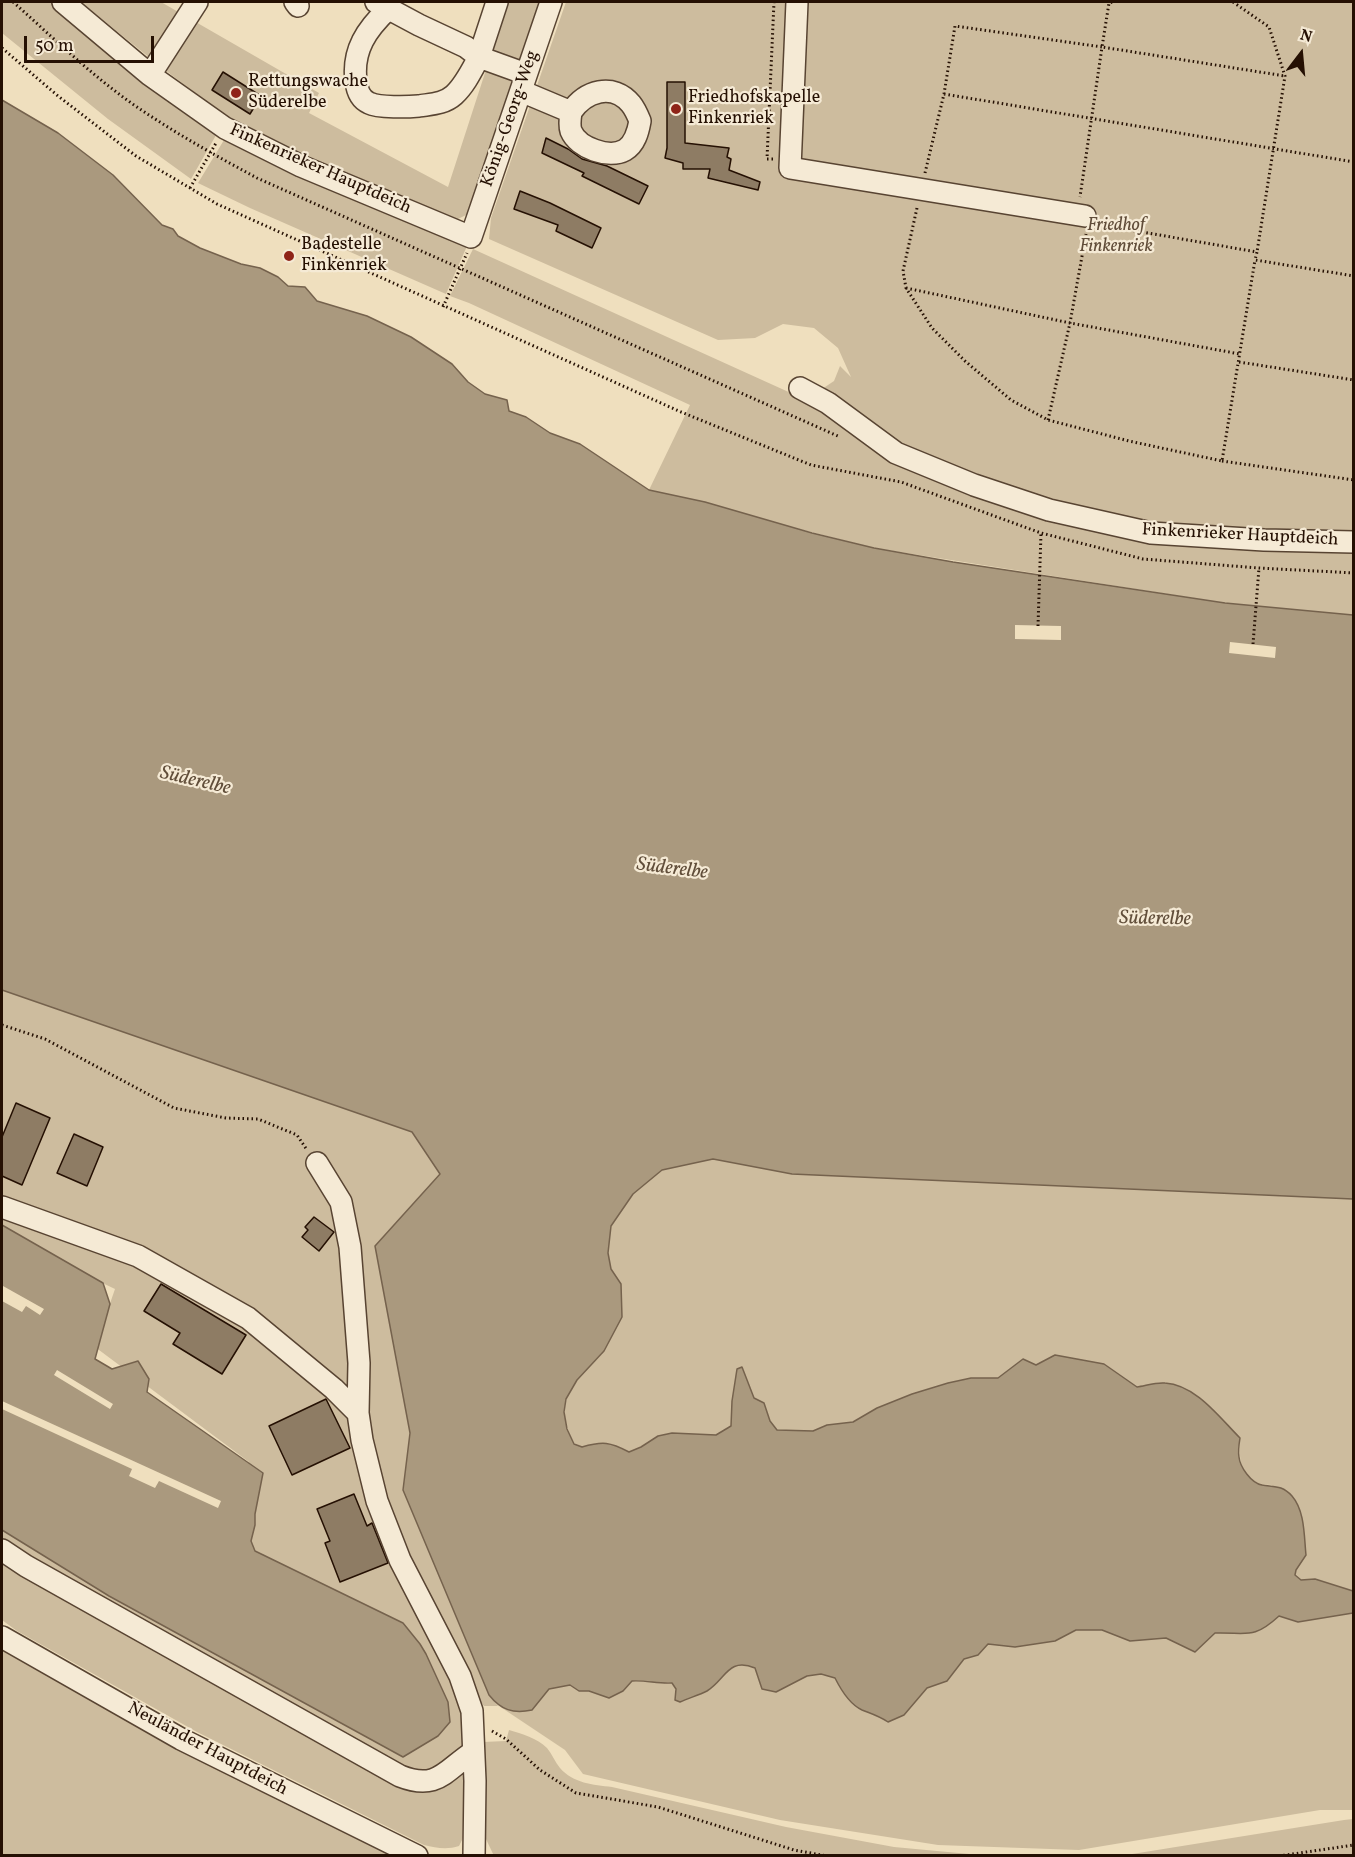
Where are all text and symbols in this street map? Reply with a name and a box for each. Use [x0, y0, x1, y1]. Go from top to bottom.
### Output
scale bar [27, 24, 158, 62]
north arrow [1271, 24, 1331, 84]
text: N [1297, 25, 1315, 49]
text: 50 m [35, 34, 74, 59]
street label: König-Georg-Weg [478, 48, 544, 190]
place label: Rettungswache Süderelbe [248, 72, 368, 115]
marker: Rettungswache Süderelbe [229, 86, 243, 100]
place label: Friedhofskapelle Finkenriek [688, 88, 820, 130]
marker: Friedhofskapelle Finkenriek [669, 102, 683, 116]
street label: Finkenrieker Hauptdeich [226, 120, 414, 220]
park label: Friedhof Finkenriek [1079, 216, 1153, 258]
place label: Badestelle Finkenriek [301, 235, 387, 278]
marker: Badestelle Finkenriek [282, 249, 296, 263]
street label: Finkenrieker Hauptdeich [1141, 520, 1339, 552]
water label: Süderelbe [157, 762, 233, 802]
water label: Süderelbe [635, 854, 709, 886]
water label: Süderelbe [1119, 907, 1191, 933]
street label: Neuländer Hauptdeich [123, 1699, 291, 1801]

